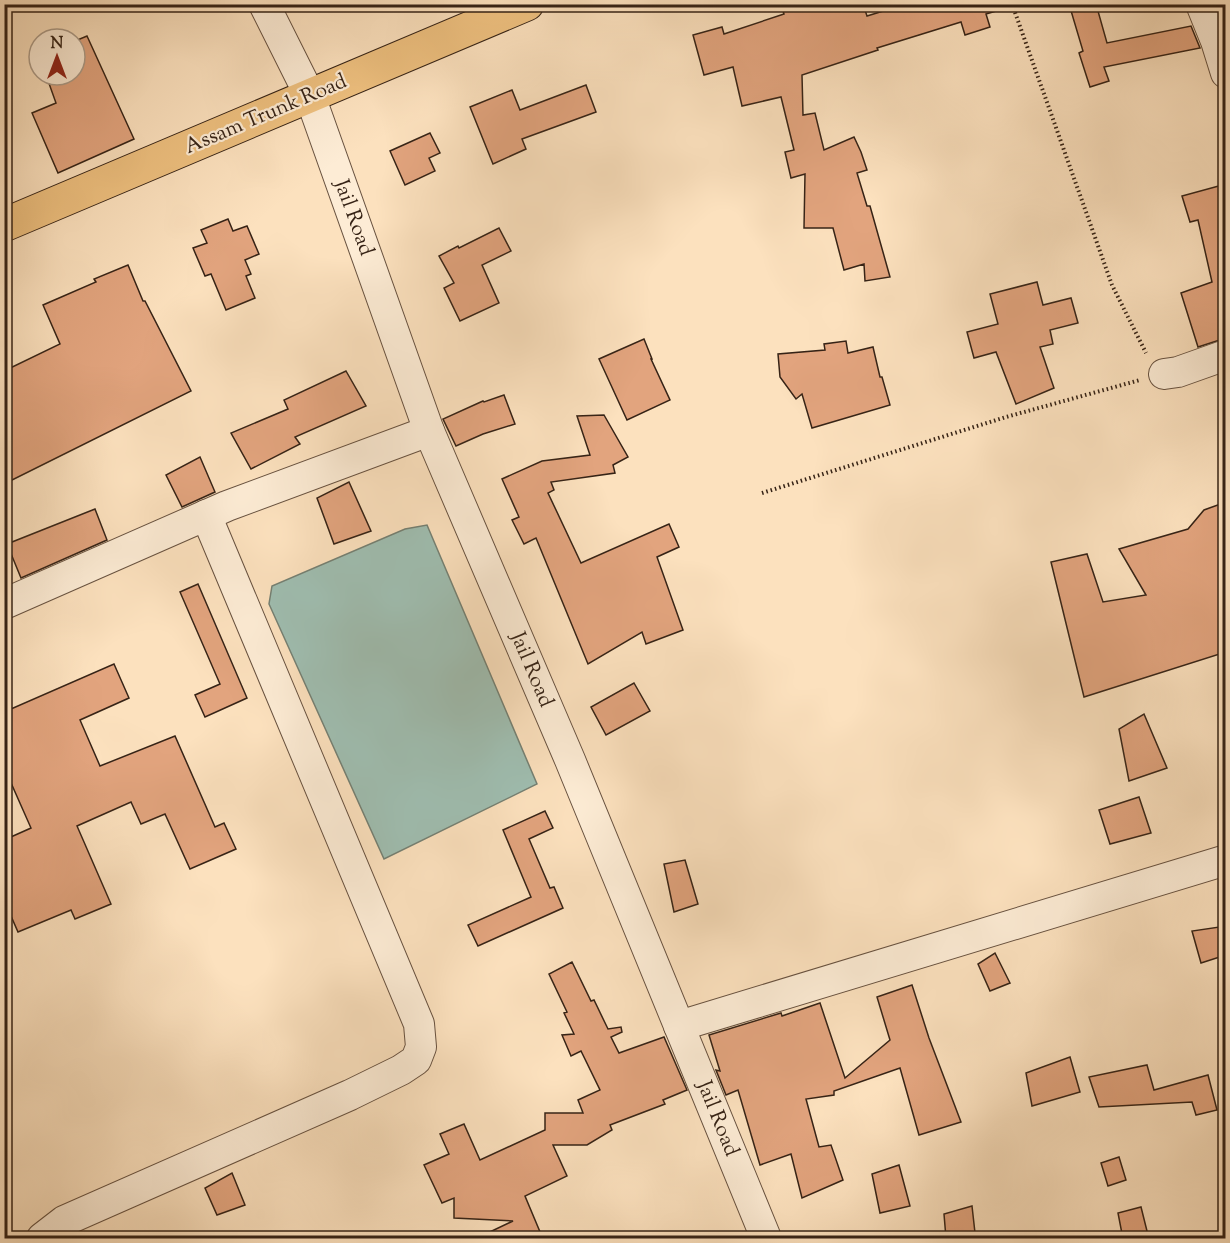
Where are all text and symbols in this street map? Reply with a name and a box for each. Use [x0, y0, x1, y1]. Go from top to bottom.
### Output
north arrow [27, 27, 87, 87]
text: N [51, 33, 64, 56]
street label: Assam Trunk Road [180, 67, 352, 163]
street label: Jail Road [325, 175, 381, 261]
street label: Jail Road [501, 627, 560, 712]
street label: Jail Road [688, 1076, 746, 1161]

